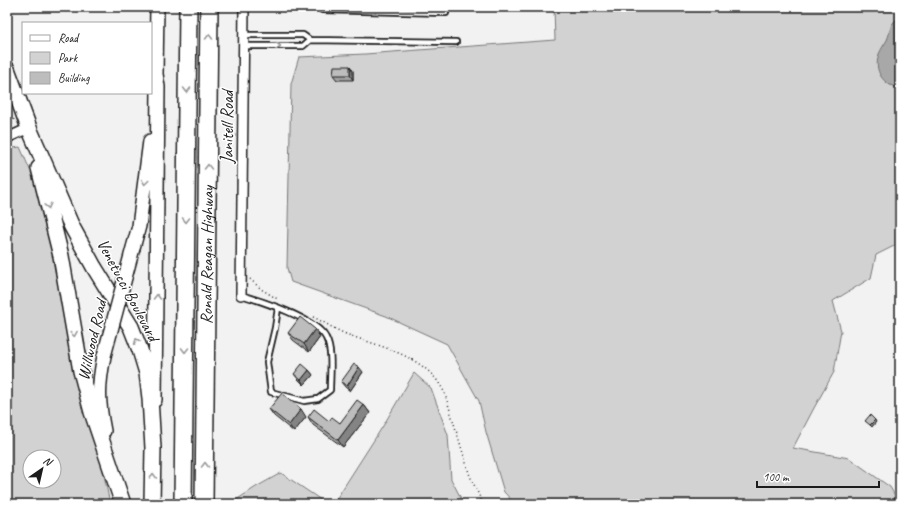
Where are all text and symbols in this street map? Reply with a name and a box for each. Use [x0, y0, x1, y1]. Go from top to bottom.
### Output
legend [22, 22, 152, 94]
text: Road [58, 30, 80, 46]
one-way arrow [205, 34, 213, 40]
one-way arrow [275, 42, 281, 50]
text: Park [58, 50, 79, 66]
text: Building [58, 70, 90, 86]
one-way arrow [183, 87, 191, 93]
street label: Janitell Road [217, 87, 238, 164]
one-way arrow [204, 164, 212, 170]
one-way arrow [141, 179, 150, 185]
street label: Ronald Reagan Highway [195, 184, 218, 324]
one-way arrow [44, 203, 52, 210]
one-way arrow [182, 217, 191, 223]
street label: Venetucci Boulevard [92, 235, 165, 348]
one-way arrow [153, 294, 161, 300]
street label: Willwood Road [73, 295, 112, 382]
one-way arrow [69, 331, 78, 337]
one-way arrow [133, 338, 141, 345]
one-way arrow [181, 347, 189, 353]
north arrow [22, 449, 62, 489]
text: N [41, 453, 56, 470]
one-way arrow [201, 462, 209, 468]
scale bar [757, 463, 879, 489]
text: 100 m [763, 469, 790, 485]
one-way arrow [149, 473, 157, 479]

